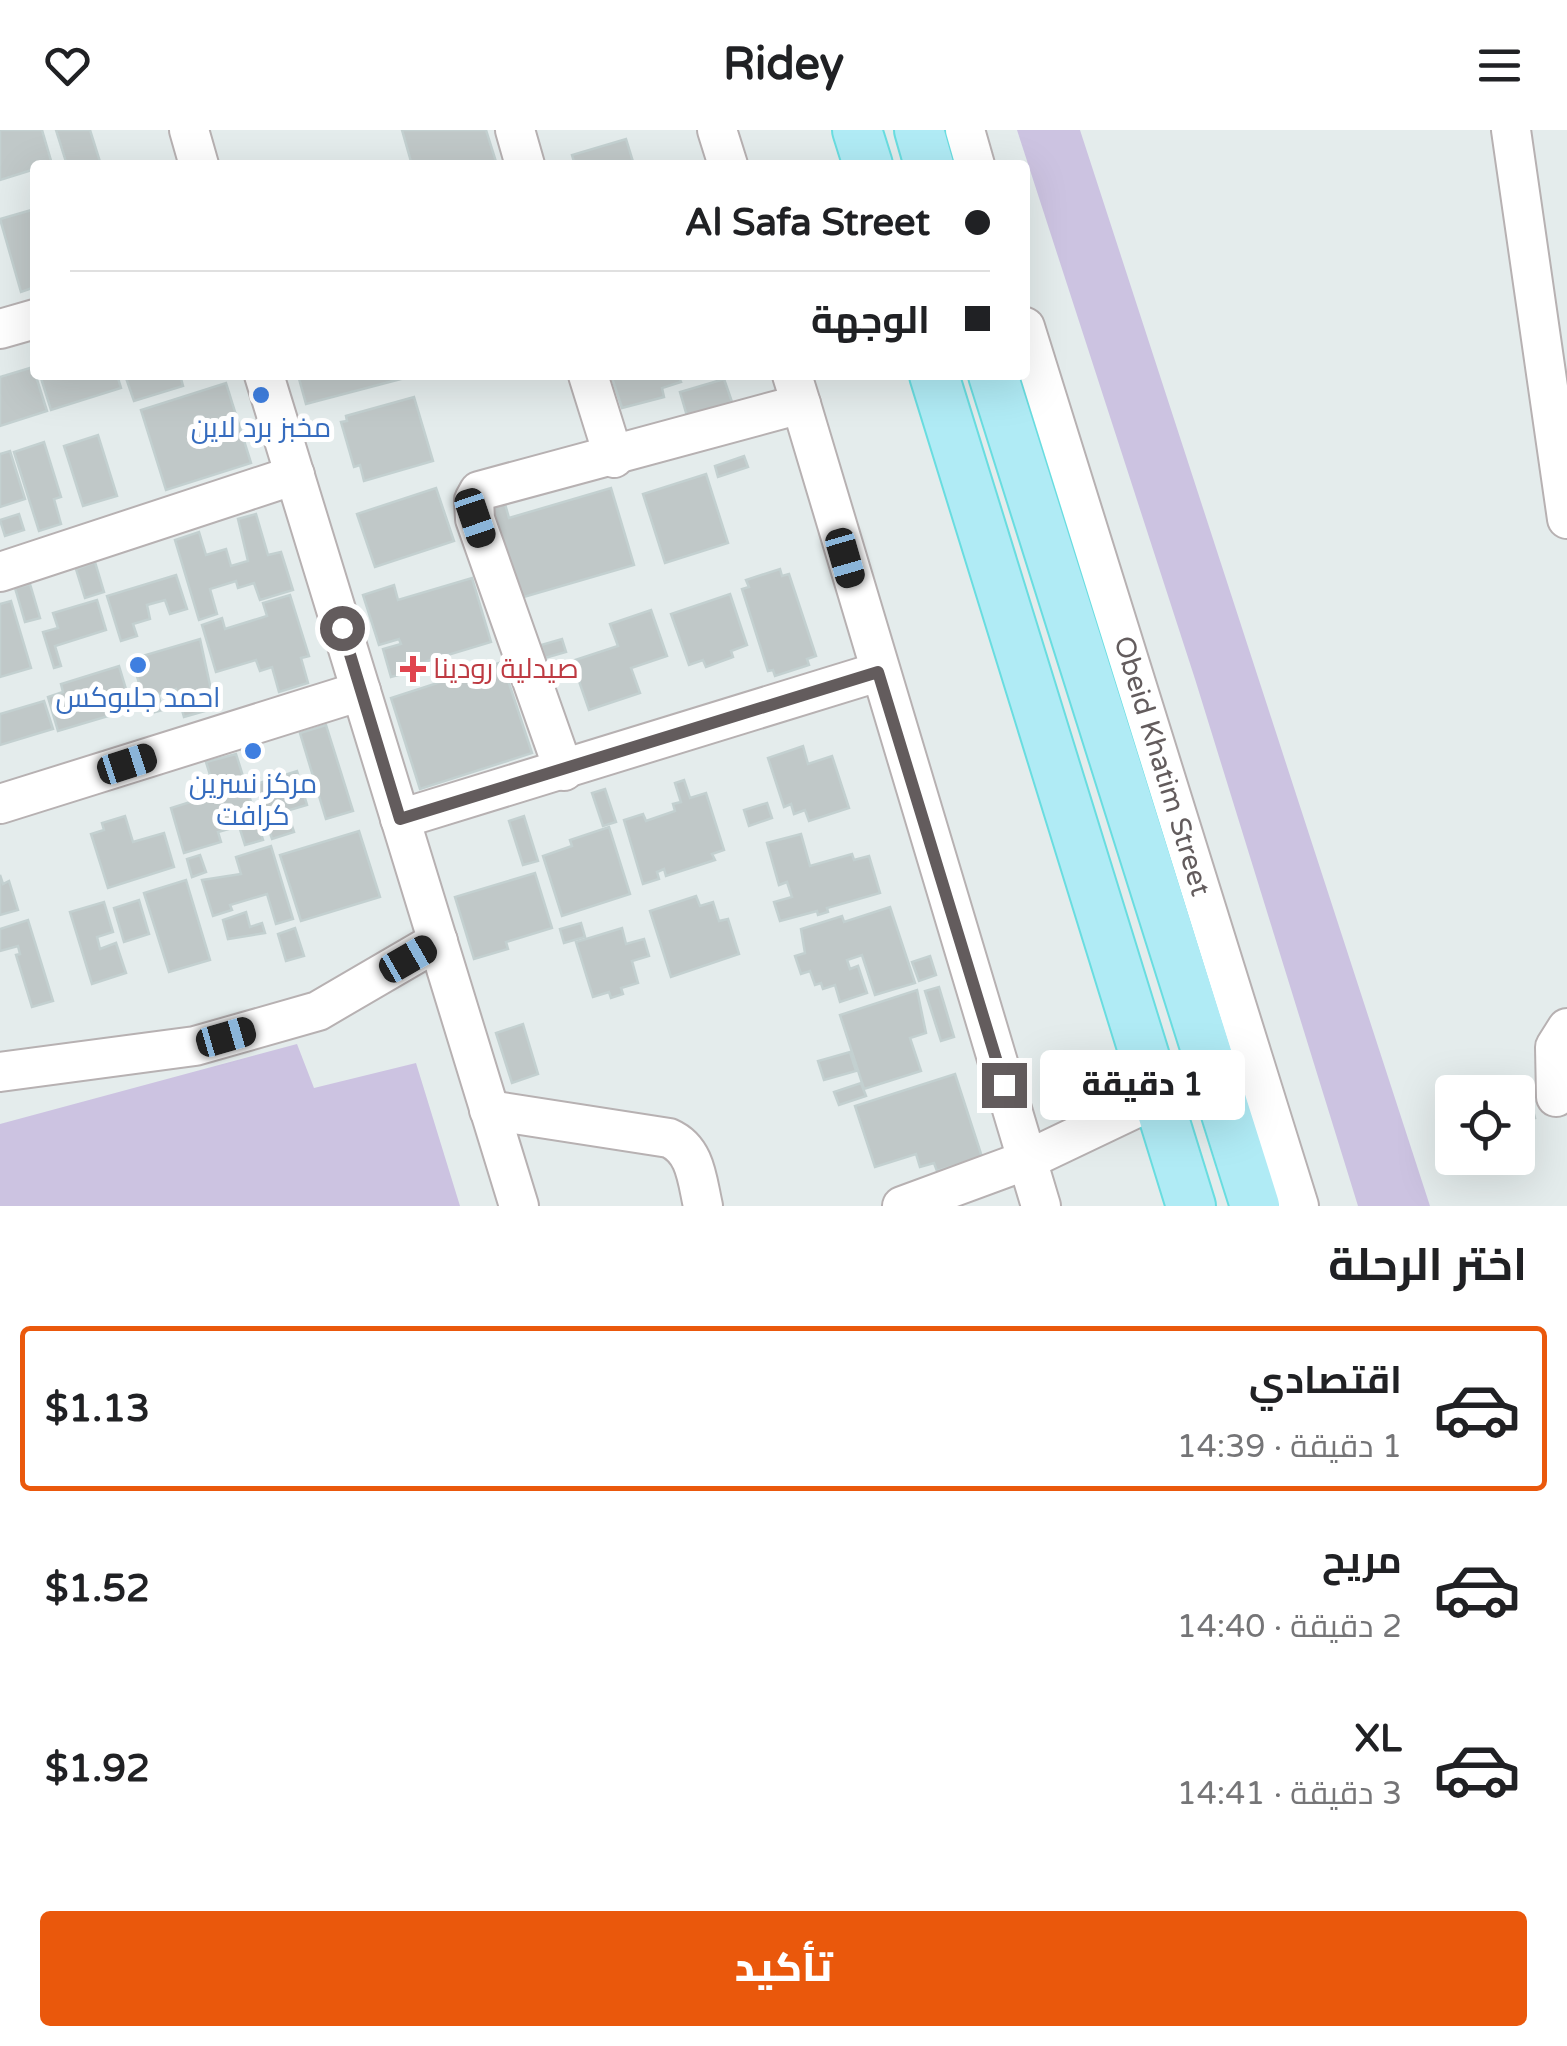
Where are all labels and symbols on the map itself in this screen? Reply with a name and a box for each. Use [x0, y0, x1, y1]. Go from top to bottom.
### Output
marker: مخبز برد لاين [250, 384, 272, 406]
place label: مخبز برد لاين [191, 411, 331, 445]
car [451, 485, 499, 551]
car [822, 525, 868, 591]
route start [320, 606, 365, 651]
street label: Obeid Khatim Street [1106, 632, 1218, 900]
place label: صيدلية رودينا [433, 652, 579, 686]
marker: احمد جلبوكس [127, 654, 149, 676]
marker: صيدلية رودينا [402, 658, 424, 680]
place label: احمد جلبوكس [55, 681, 221, 715]
car [94, 740, 160, 788]
marker: مركز نسرين كرافت [242, 740, 264, 762]
place label: مركز نسرين كرافت [189, 767, 317, 833]
car [375, 931, 441, 987]
car [193, 1014, 259, 1060]
callout: 1 دقيقة [1039, 1050, 1244, 1120]
route end [982, 1063, 1027, 1108]

